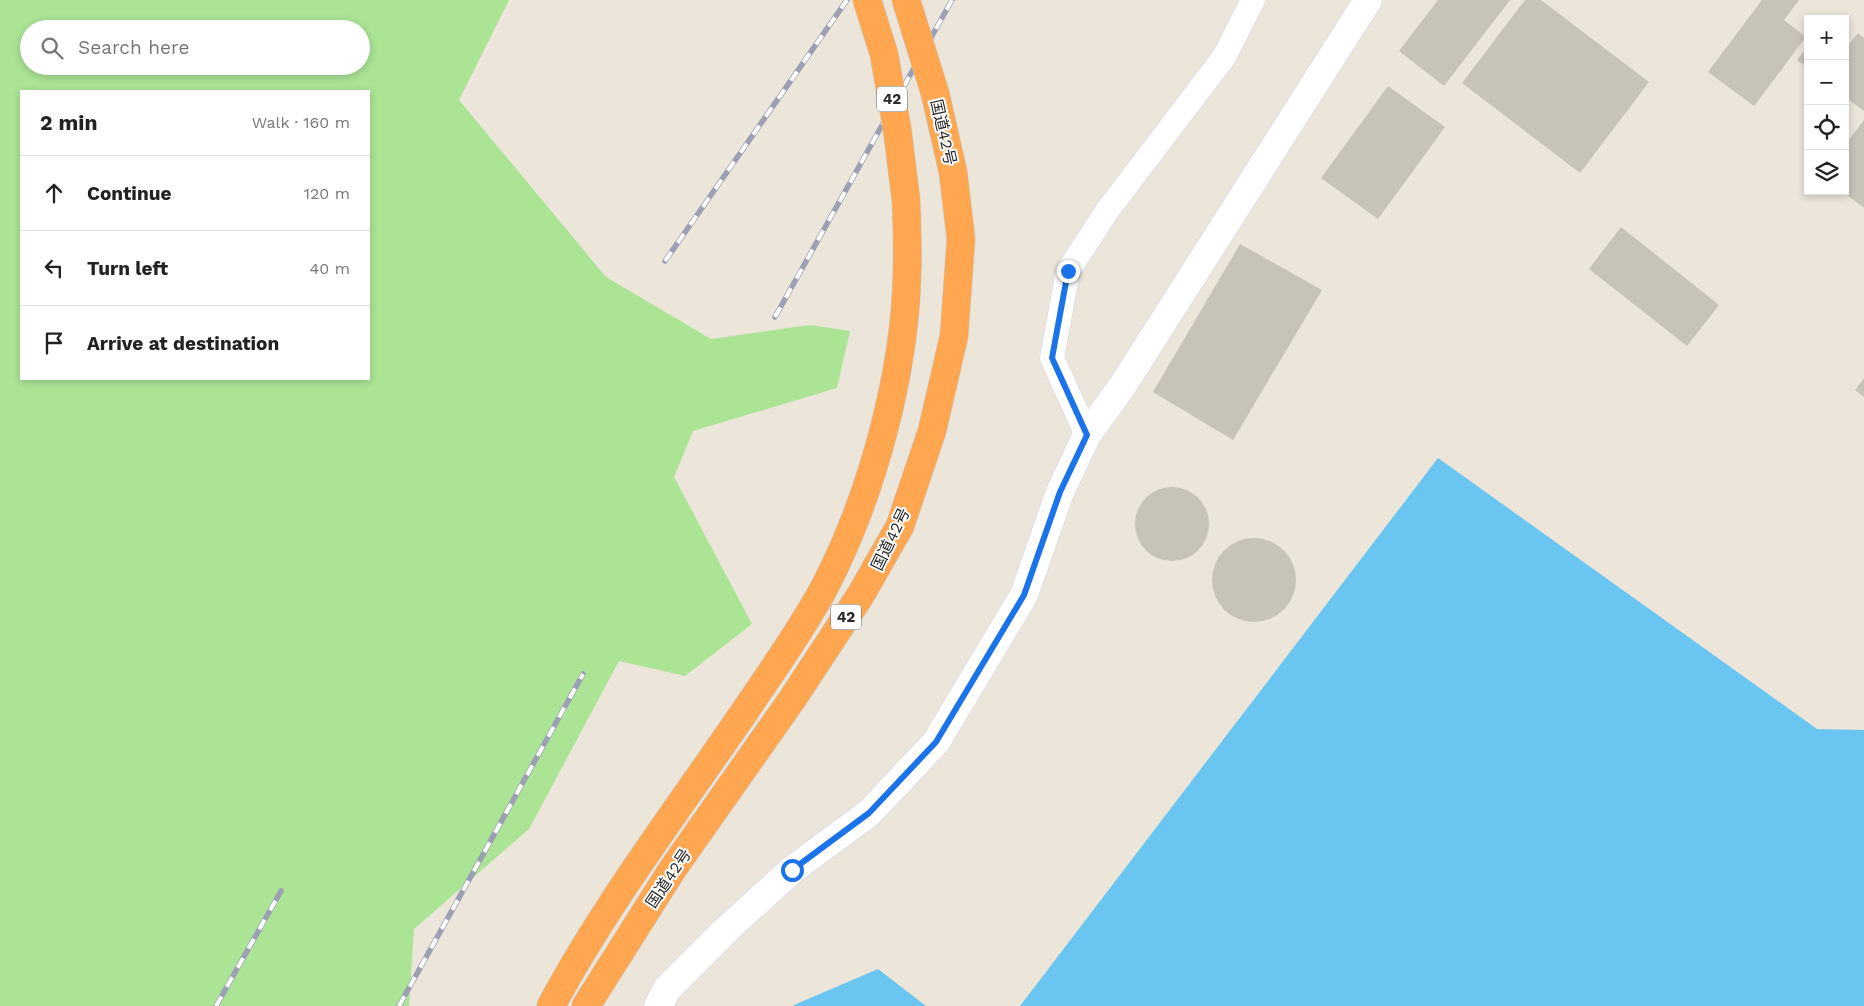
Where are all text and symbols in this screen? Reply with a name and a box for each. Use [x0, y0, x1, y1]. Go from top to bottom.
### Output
map controls [1804, 15, 1849, 195]
button: + [1804, 15, 1849, 60]
search box [20, 20, 370, 75]
icon: search [38, 34, 66, 62]
text: Search here [78, 36, 189, 59]
button: − [1804, 60, 1849, 105]
road number: 42 [877, 86, 907, 112]
street label: 国道42号 [927, 97, 960, 167]
button: locate [1804, 105, 1849, 150]
text: 2 min [40, 110, 97, 135]
text: Walk · 160 m [252, 113, 350, 132]
button: layers [1804, 150, 1849, 195]
icon: ahead [40, 179, 68, 207]
text: Continue [87, 182, 171, 205]
text: 120 m [304, 184, 350, 203]
icon: left [40, 254, 68, 282]
text: Turn left [87, 257, 168, 280]
text: 40 m [310, 259, 350, 278]
route end [1057, 260, 1080, 283]
icon: arrive [40, 329, 68, 357]
text: Arrive at destination [87, 332, 279, 355]
street label: 国道42号 [867, 505, 914, 574]
road number: 42 [831, 604, 861, 630]
street label: 国道42号 [642, 845, 695, 911]
route start [781, 859, 804, 882]

